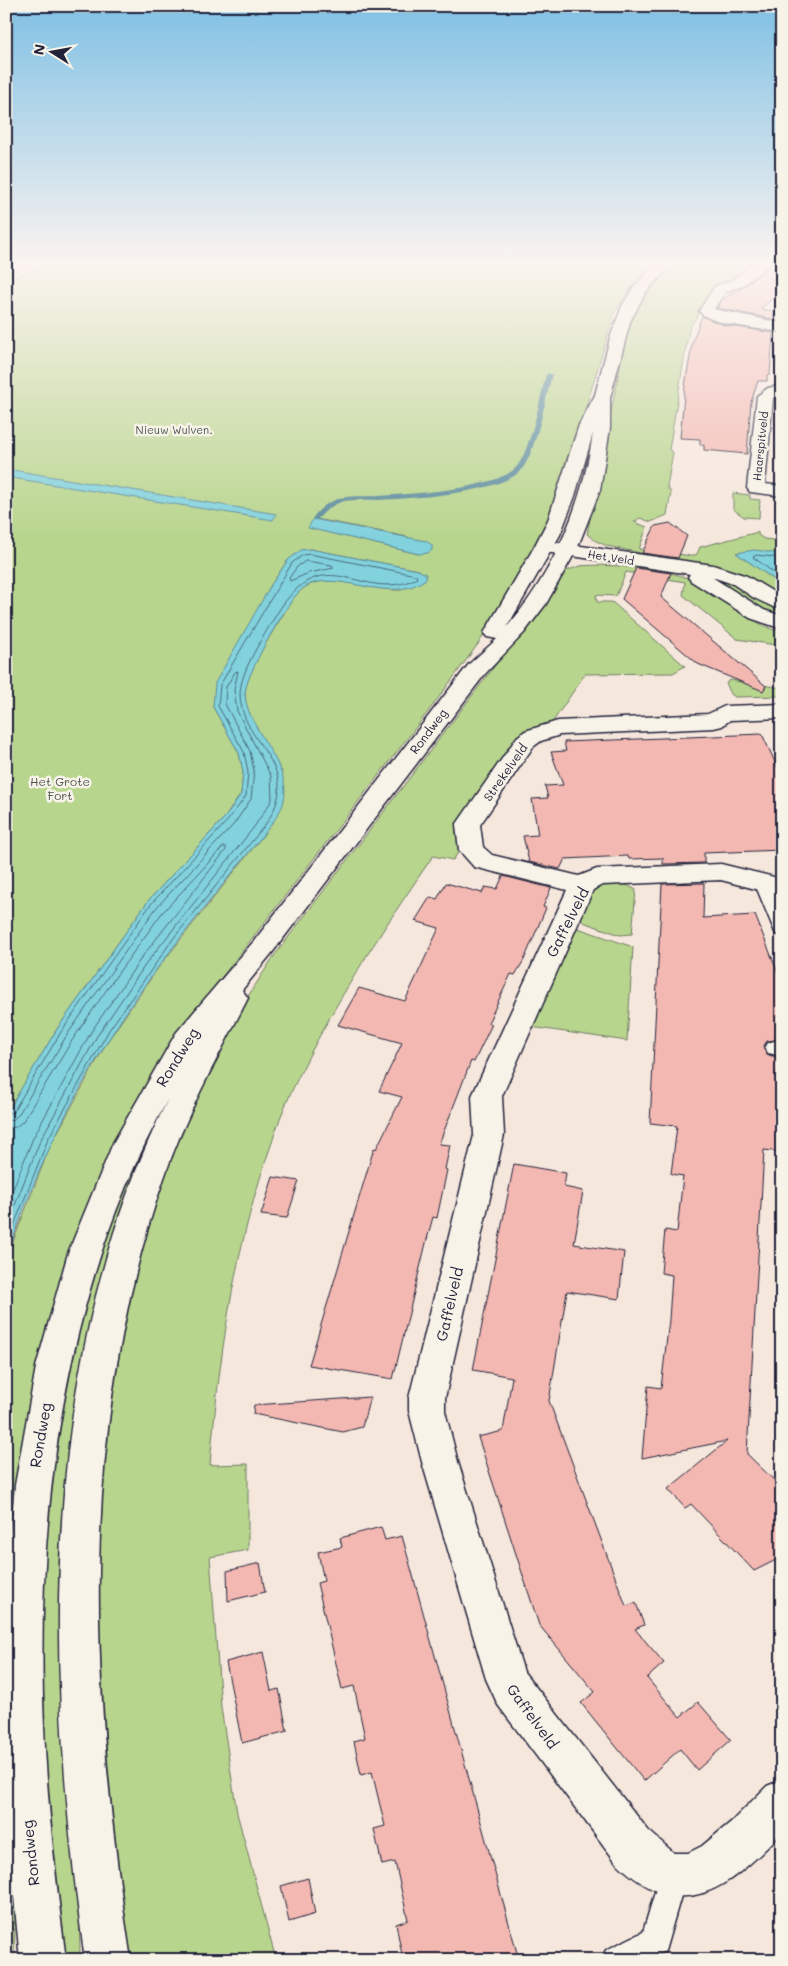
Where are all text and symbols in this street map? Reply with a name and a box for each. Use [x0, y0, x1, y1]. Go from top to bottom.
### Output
north arrow [28, 28, 78, 78]
text: N [28, 42, 49, 56]
street label: Haarspitveld [749, 410, 771, 481]
park label: Nieuw Wulven. [136, 422, 212, 437]
street label: Het Veld [587, 546, 635, 568]
street label: Rondweg [406, 705, 450, 757]
street label: Strekelveld [479, 740, 531, 804]
park label: Het Grote Fort [30, 773, 90, 803]
street label: Gaffelveld [541, 884, 593, 960]
street label: Rondweg [151, 1023, 203, 1090]
street label: Gaffelveld [431, 1265, 467, 1343]
street label: Rondweg [24, 1400, 56, 1469]
street label: Gaffelveld [503, 1680, 563, 1752]
street label: Rondweg [17, 1819, 43, 1887]

